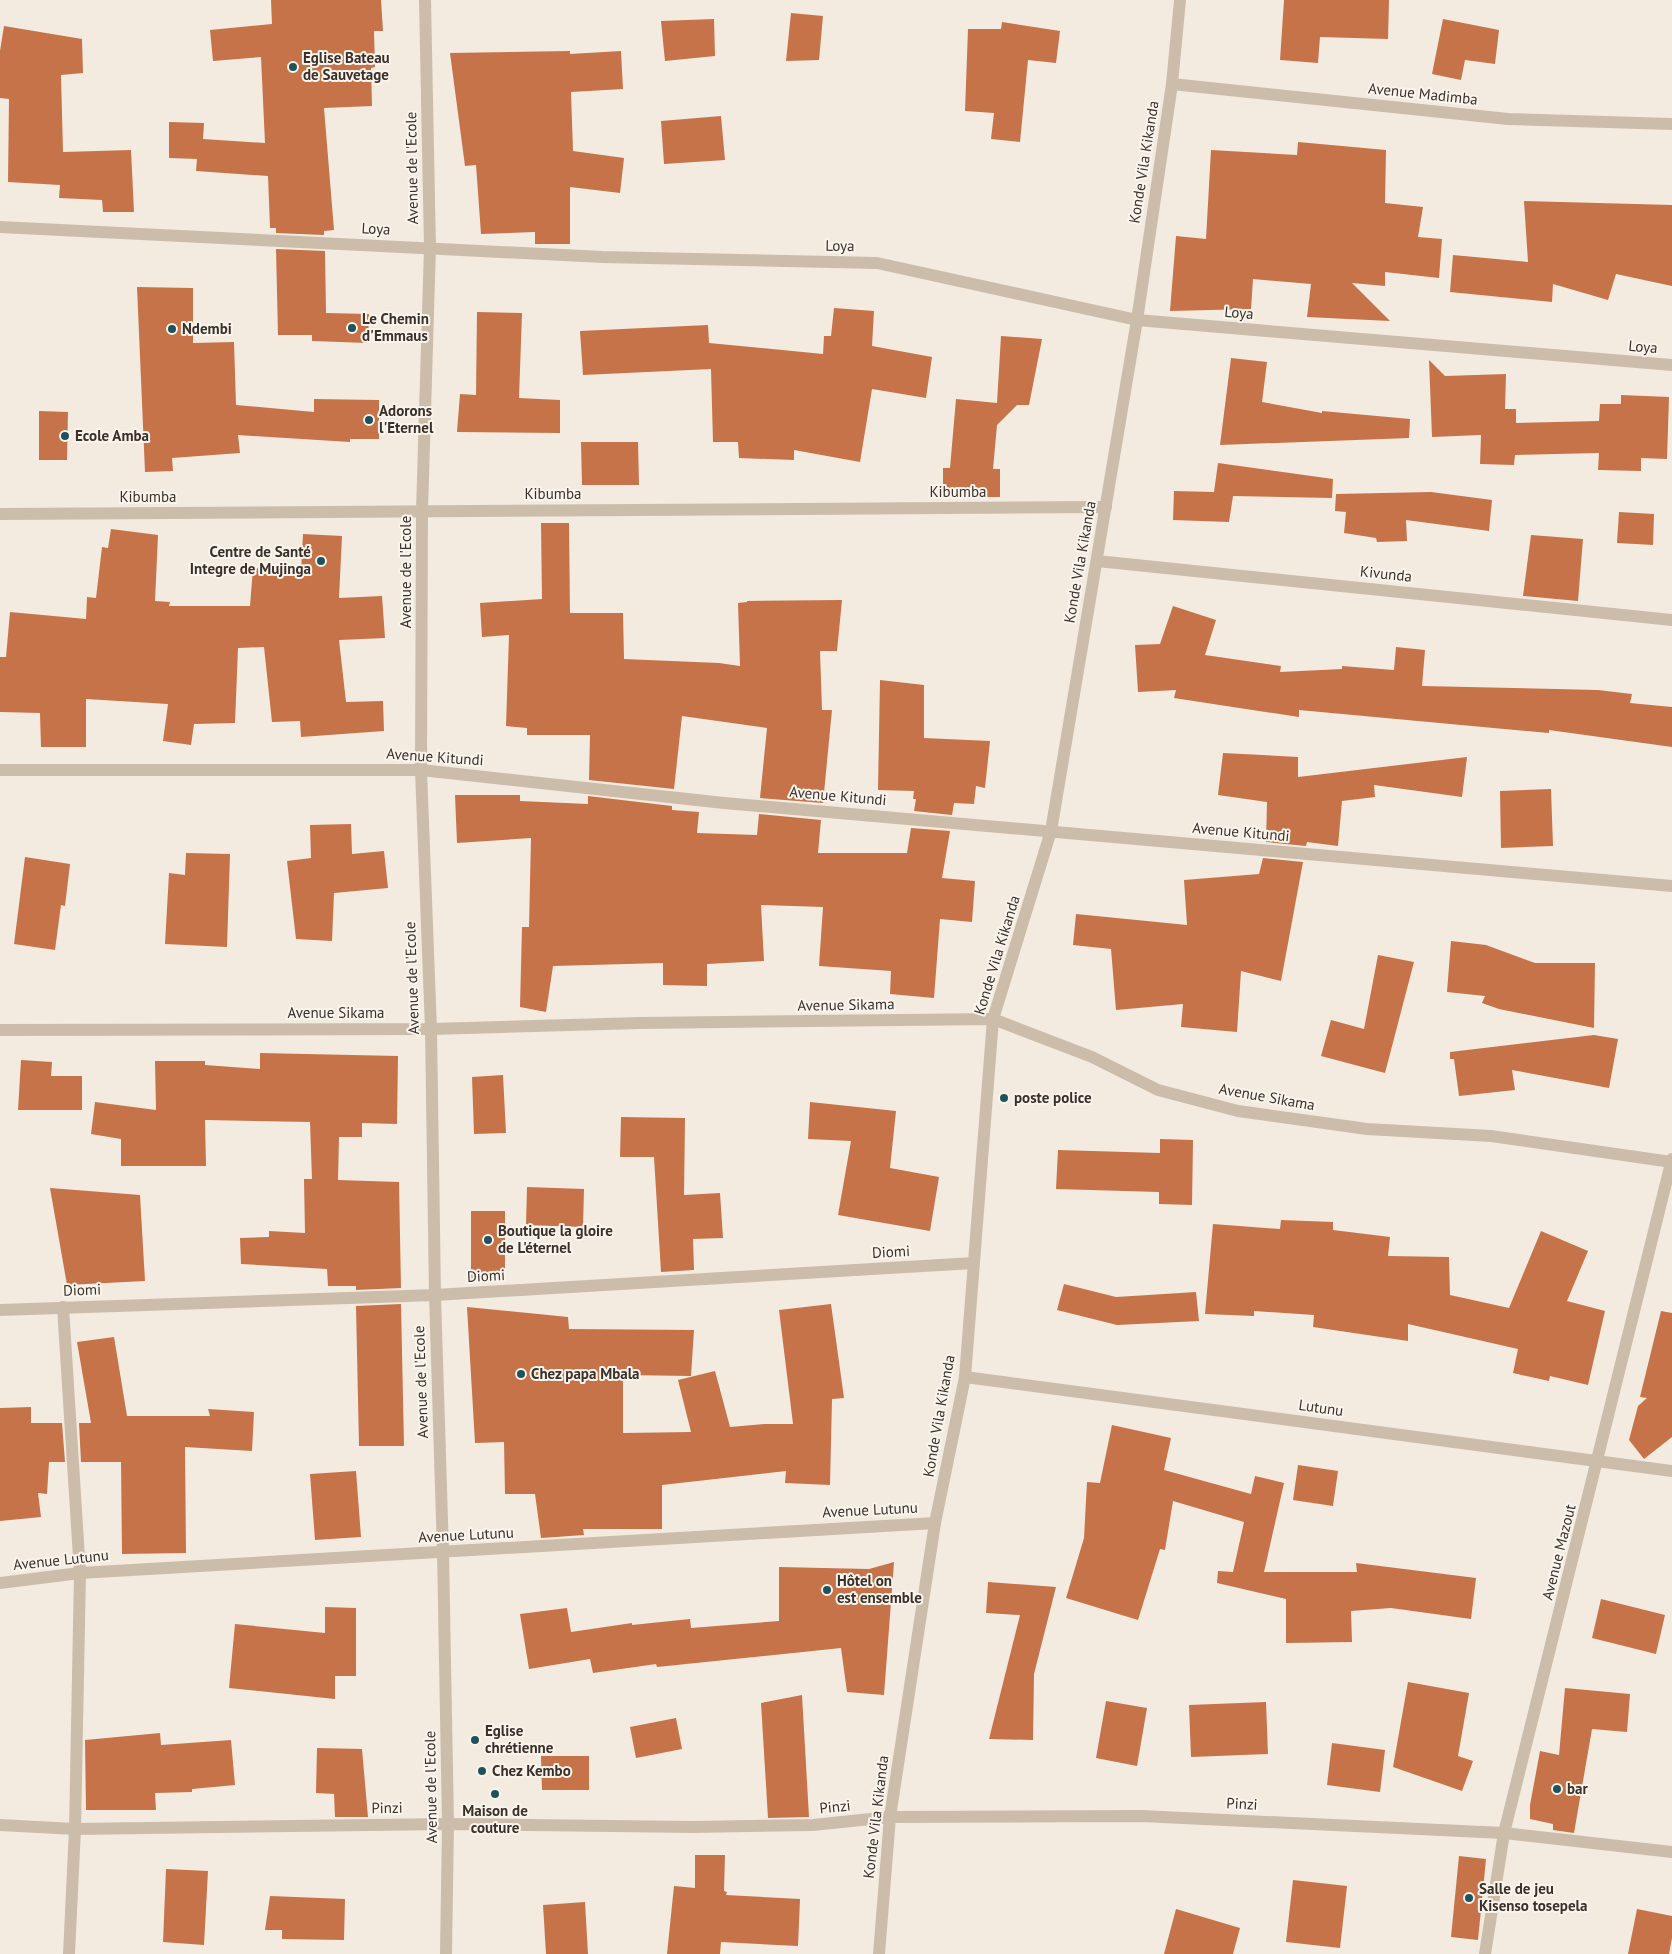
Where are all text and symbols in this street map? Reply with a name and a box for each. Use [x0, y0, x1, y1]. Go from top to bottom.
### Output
place label: Eglise Bateau de Sauvetage [303, 48, 390, 84]
marker: Eglise Bateau de Sauvetage [287, 61, 299, 73]
street label: Avenue Madimba [1367, 78, 1479, 109]
street label: Konde Vila Kikanda [1124, 99, 1163, 225]
street label: Avenue de l'Ecole [401, 111, 422, 225]
street label: Loya [361, 218, 391, 239]
street label: Loya [825, 236, 855, 255]
street label: Loya [1224, 302, 1254, 323]
place label: Le Chemin d'Emmaus [362, 309, 429, 345]
place label: Ndembi [182, 319, 232, 338]
marker: Le Chemin d'Emmaus [346, 322, 358, 334]
marker: Ndembi [166, 323, 178, 335]
street label: Loya [1628, 336, 1658, 357]
place label: Adorons l'Eternel [379, 401, 434, 437]
marker: Adorons l'Eternel [363, 414, 375, 426]
place label: Ecole Amba [75, 426, 149, 445]
marker: Ecole Amba [59, 430, 71, 442]
street label: Kibumba [929, 482, 987, 501]
street label: Kibumba [524, 484, 582, 503]
street label: Kibumba [119, 487, 177, 506]
street label: Konde Vila Kikanda [1059, 499, 1100, 625]
street label: Avenue de l'Ecole [396, 516, 415, 628]
place label: Centre de Santé Integre de Mujinga [190, 542, 311, 578]
marker: Centre de Santé Integre de Mujinga [315, 555, 327, 567]
street label: Kivunda [1359, 561, 1413, 586]
street label: Avenue Kitundi [386, 744, 484, 769]
street label: Avenue Kitundi [789, 782, 887, 809]
street label: Avenue Kitundi [1192, 818, 1290, 845]
street label: Konde Vila Kikanda [969, 893, 1024, 1017]
street label: Avenue de l'Ecole [400, 921, 423, 1035]
street label: Avenue Sikama [797, 994, 895, 1015]
street label: Avenue Sikama [287, 1003, 385, 1022]
street label: Avenue Sikama [1218, 1079, 1317, 1114]
place label: poste police [1014, 1088, 1092, 1107]
marker: poste police [998, 1092, 1010, 1104]
place label: Boutique la gloire de L'éternel [498, 1221, 613, 1257]
marker: Boutique la gloire de L'éternel [482, 1234, 494, 1246]
street label: Diomi [871, 1241, 910, 1262]
street label: Diomi [466, 1265, 505, 1286]
street label: Diomi [63, 1279, 101, 1300]
street label: Avenue de l'Ecole [409, 1325, 432, 1439]
street label: Konde Vila Kikanda [918, 1353, 959, 1479]
place label: Chez papa Mbala [531, 1364, 640, 1383]
marker: Chez papa Mbala [515, 1368, 527, 1380]
street label: Lutunu [1297, 1395, 1345, 1420]
street label: Avenue Lutunu [822, 1498, 918, 1521]
street label: Avenue Mazout [1537, 1502, 1580, 1602]
street label: Avenue Lutunu [418, 1523, 514, 1546]
street label: Avenue Lutunu [12, 1545, 110, 1574]
place label: Hôtel on est ensemble [837, 1571, 922, 1607]
marker: Hôtel on est ensemble [821, 1584, 833, 1596]
place label: Eglise chrétienne [485, 1721, 554, 1757]
street label: Avenue de l'Ecole [420, 1730, 441, 1844]
marker: Eglise chrétienne [469, 1734, 481, 1746]
street label: Konde Vila Kikanda [859, 1754, 892, 1880]
place label: Chez Kembo [492, 1761, 571, 1780]
marker: Chez Kembo [476, 1765, 488, 1777]
place label: bar [1567, 1779, 1588, 1798]
marker: bar [1551, 1783, 1563, 1795]
marker: Maison de couture [489, 1788, 501, 1800]
street label: Pinzi [1226, 1793, 1258, 1814]
street label: Pinzi [818, 1795, 852, 1818]
street label: Pinzi [371, 1798, 403, 1817]
place label: Maison de couture [462, 1801, 528, 1837]
place label: Salle de jeu Kisenso tosepela [1479, 1879, 1587, 1915]
marker: Salle de jeu Kisenso tosepela [1463, 1892, 1475, 1904]

